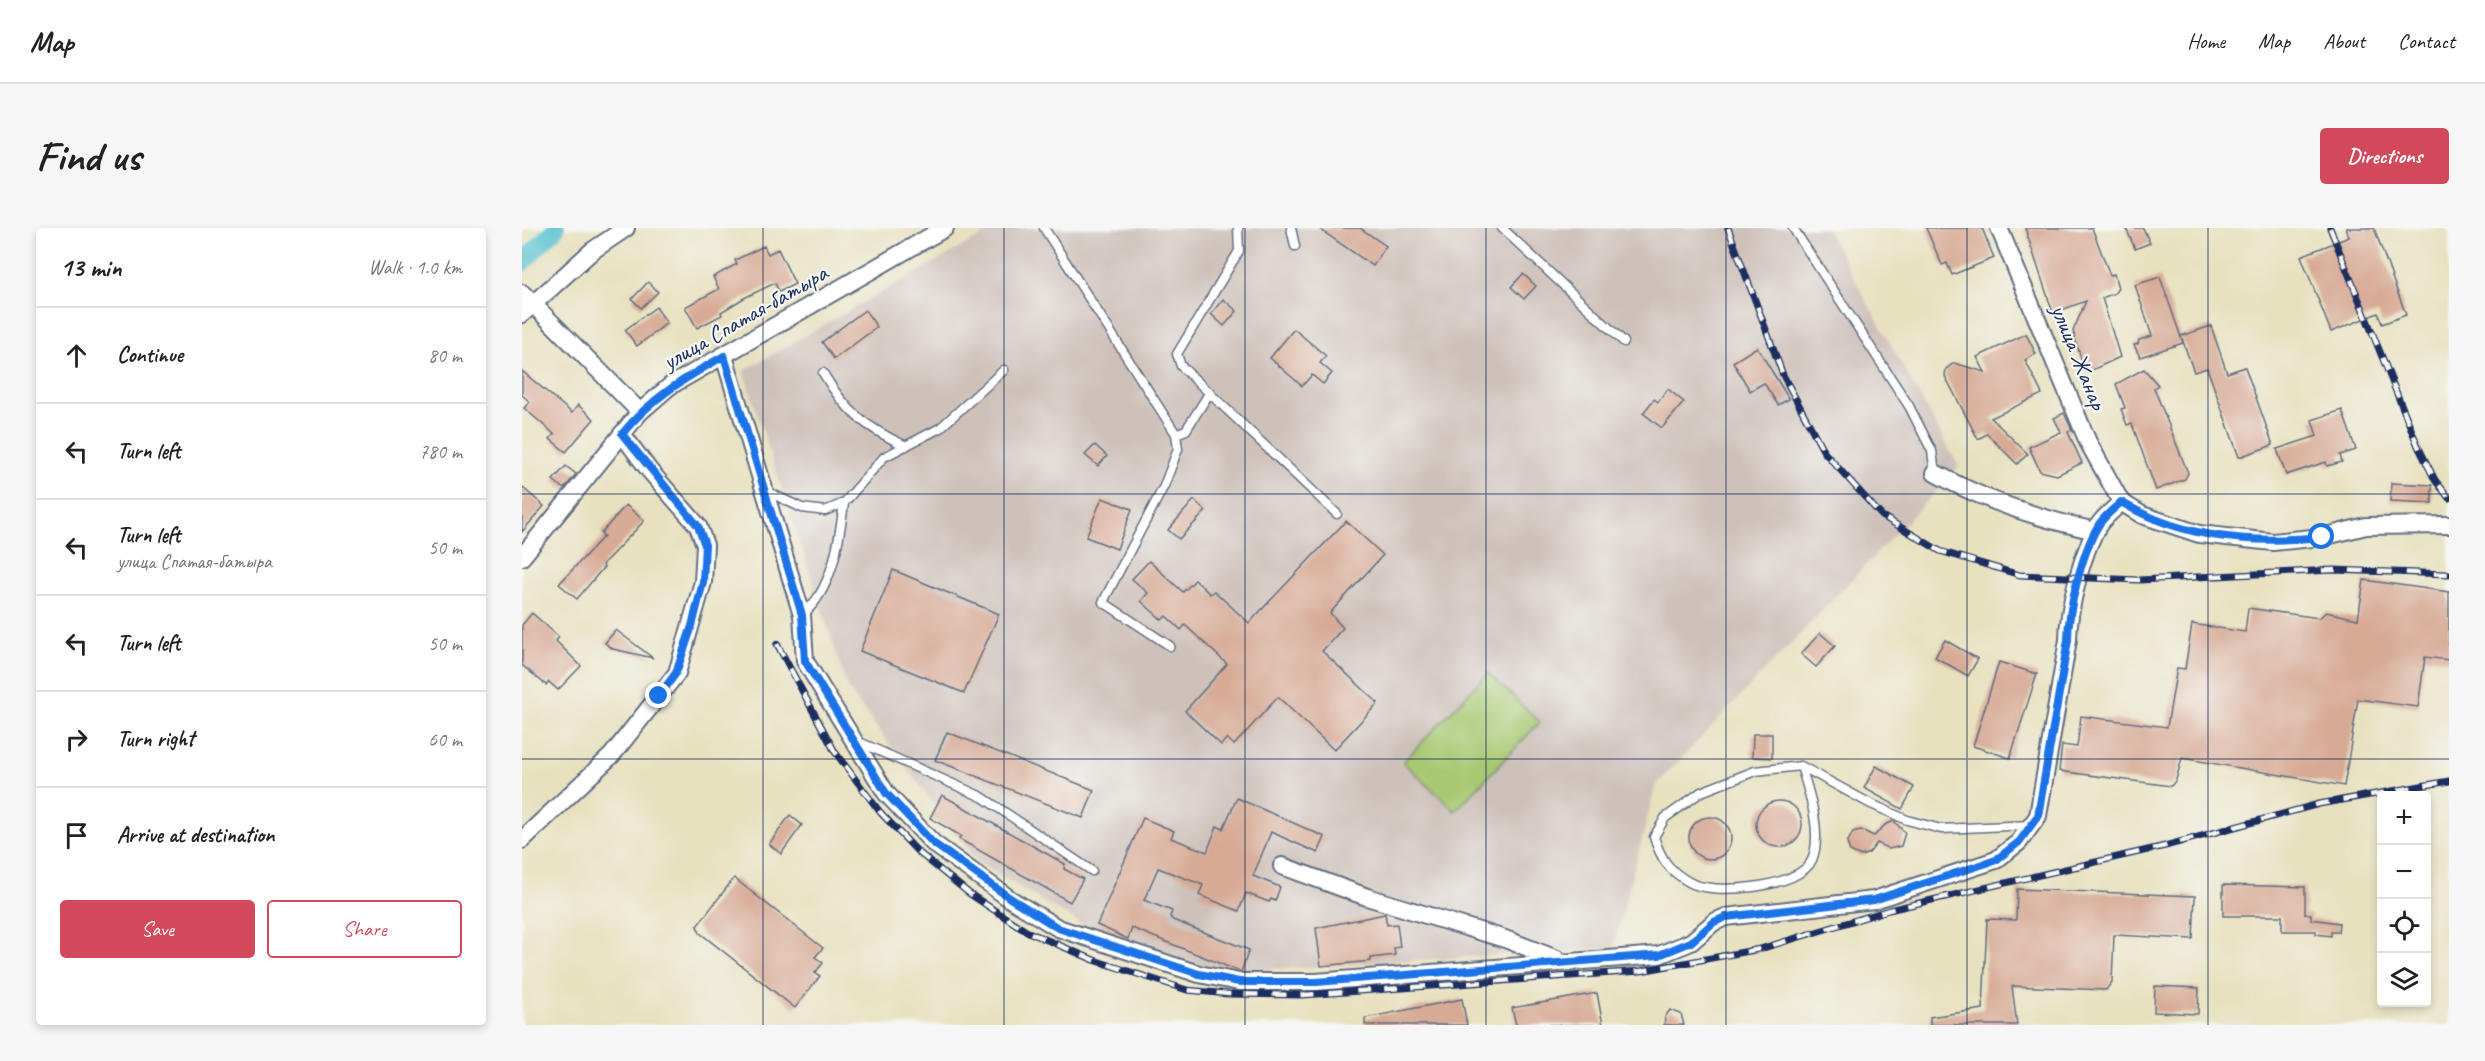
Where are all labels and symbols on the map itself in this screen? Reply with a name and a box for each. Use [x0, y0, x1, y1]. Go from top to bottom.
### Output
street label: улица Спатая-батыра [655, 257, 834, 377]
street label: улица Жанар [2044, 298, 2114, 415]
route start [2308, 523, 2334, 549]
route end [645, 682, 671, 708]

